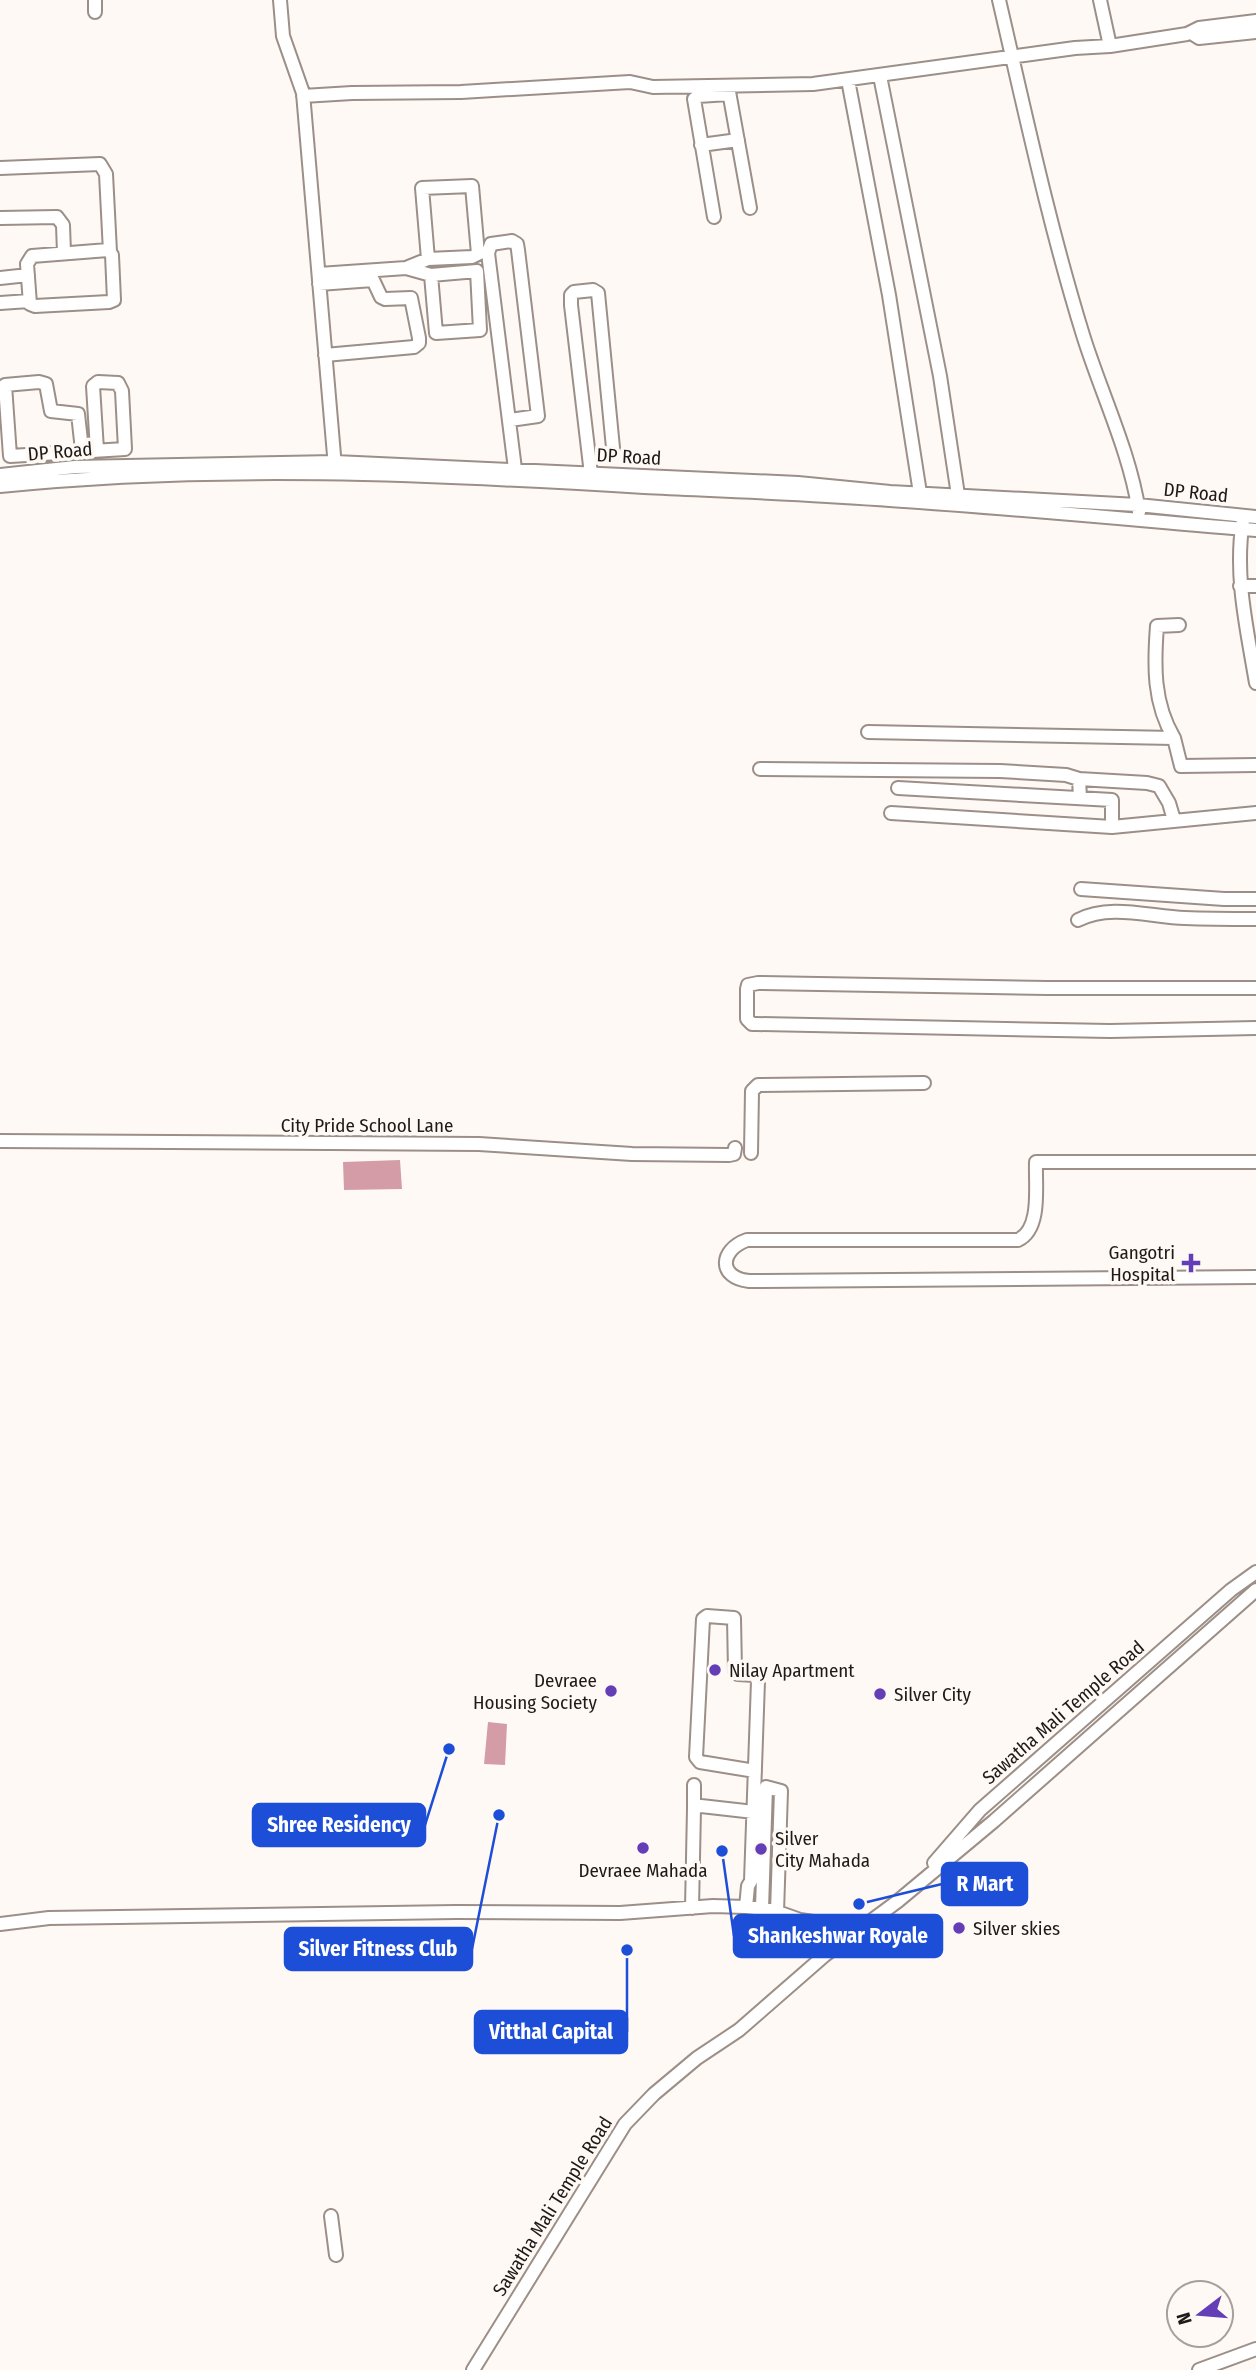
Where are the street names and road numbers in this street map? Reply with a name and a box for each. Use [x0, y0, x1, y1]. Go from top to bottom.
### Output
street label: DP Road [27, 437, 93, 466]
street label: DP Road [596, 443, 662, 470]
street label: DP Road [1163, 478, 1229, 507]
street label: City Pride School Lane [281, 1114, 453, 1137]
street label: Sawatha Mali Temple Road [978, 1636, 1149, 1789]
street label: Sawatha Mali Temple Road [488, 2112, 617, 2300]

